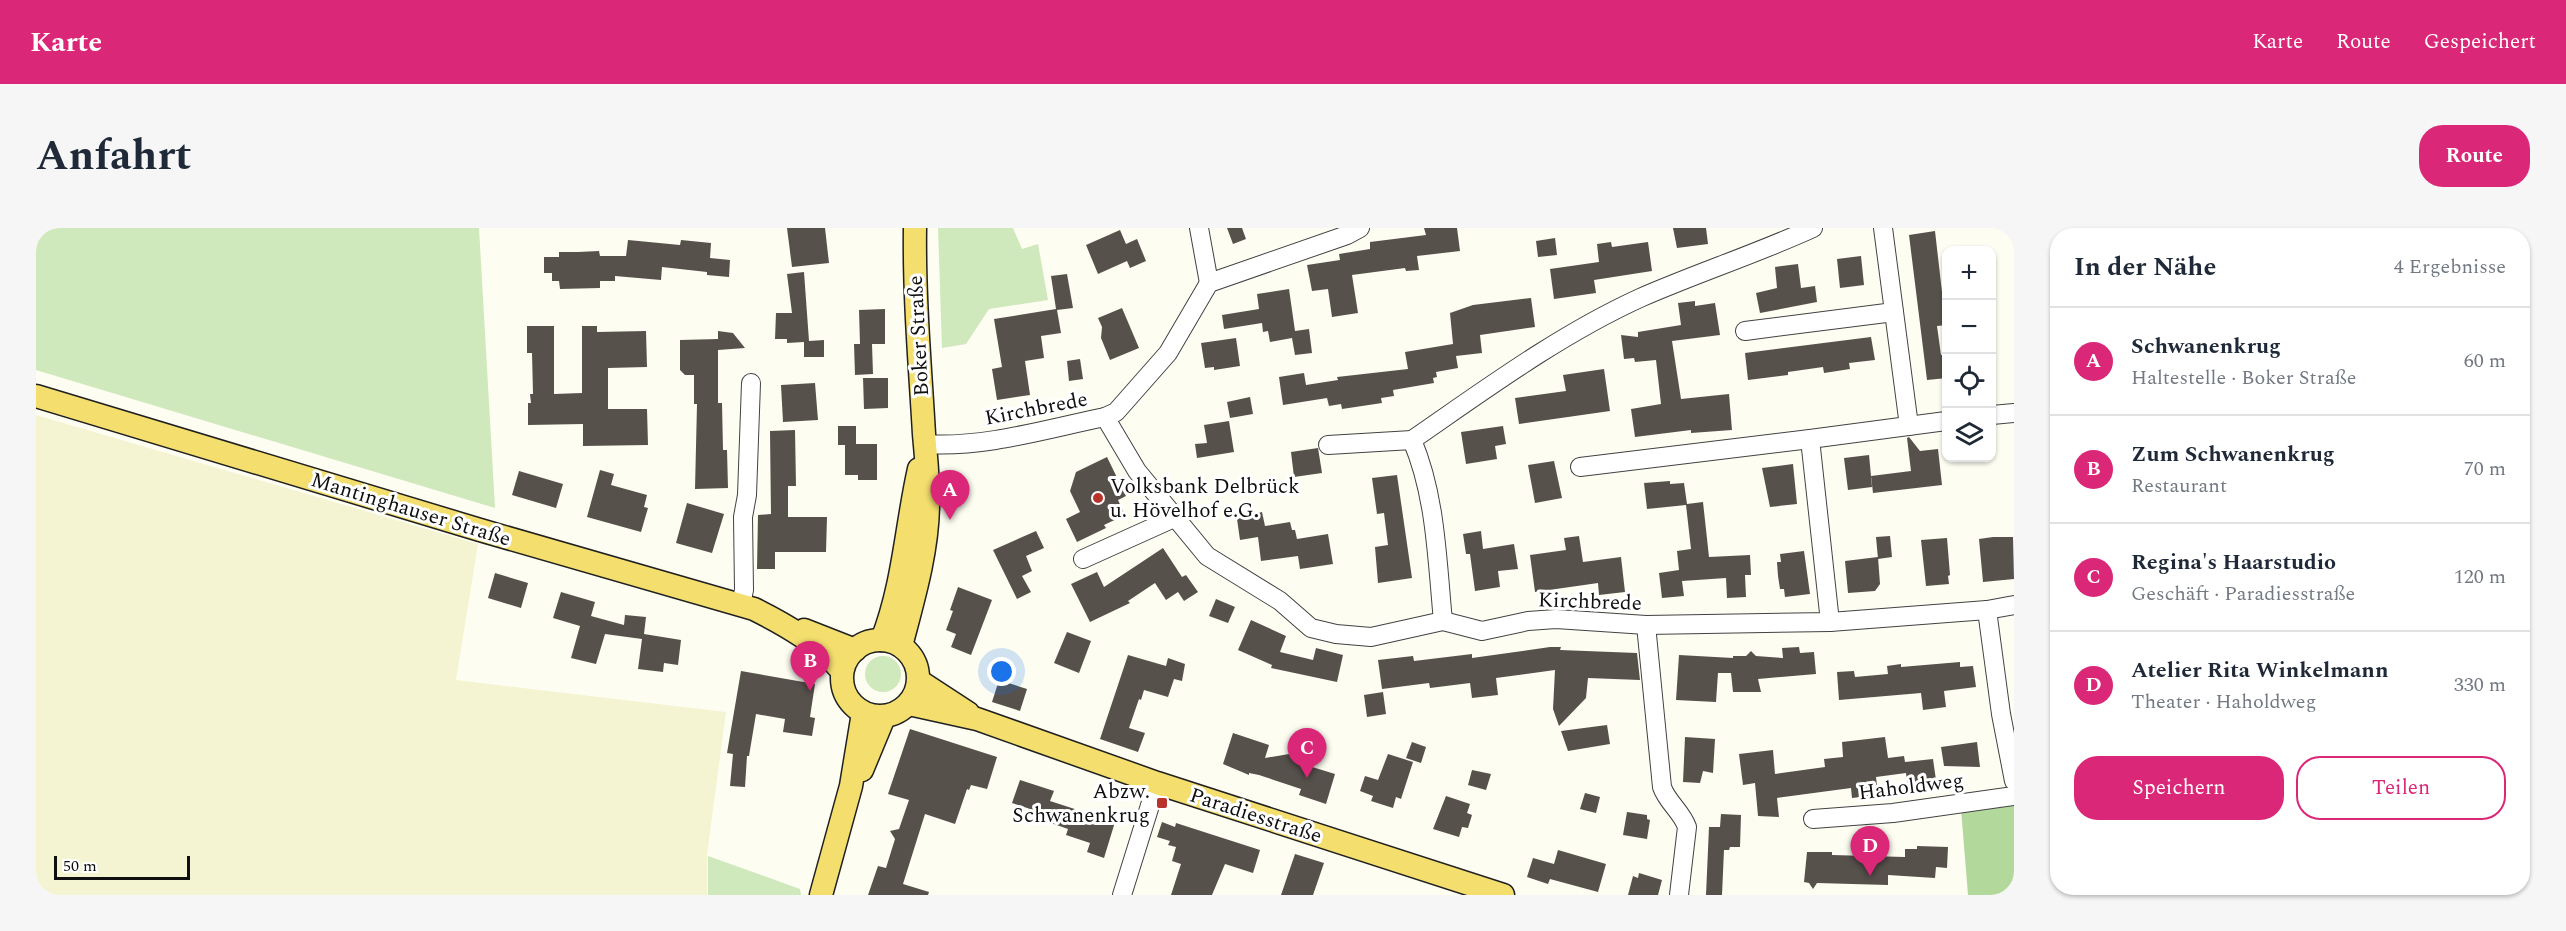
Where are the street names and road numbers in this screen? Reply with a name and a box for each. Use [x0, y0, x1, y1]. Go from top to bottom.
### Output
street label: Boker Straße [900, 275, 938, 397]
street label: Kirchbrede [982, 383, 1090, 435]
street label: Mantinghauser Straße [307, 464, 515, 556]
street label: Kirchbrede [1537, 584, 1643, 620]
street label: Haholdweg [1857, 765, 1966, 809]
street label: Paradiesstraße [1185, 779, 1326, 852]

